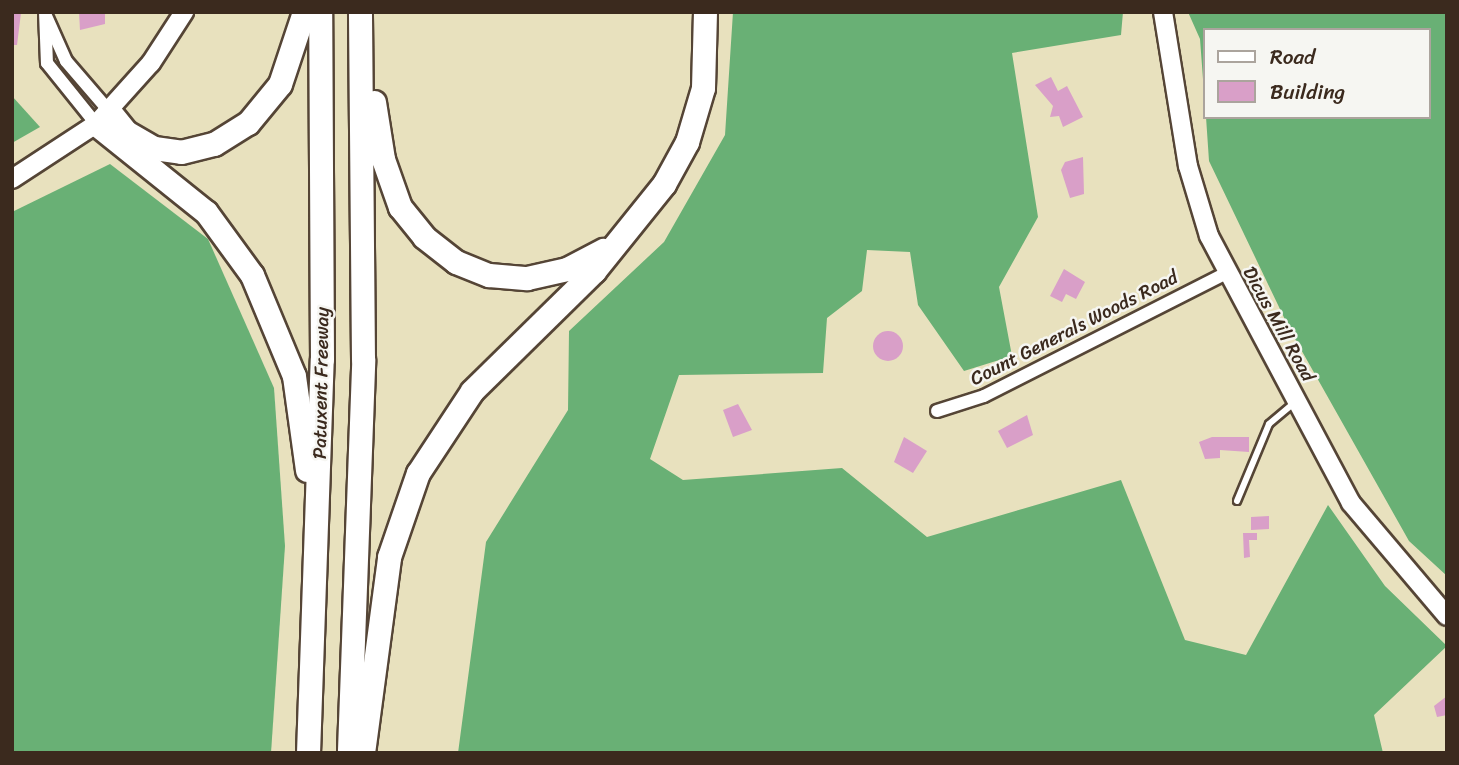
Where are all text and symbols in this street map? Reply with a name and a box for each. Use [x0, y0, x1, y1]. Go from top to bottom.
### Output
legend [1204, 28, 1431, 119]
text: Road [1270, 38, 1315, 76]
text: Building [1270, 73, 1345, 111]
street label: Dicus Mill Road [1238, 263, 1320, 385]
street label: Count Generals Woods Road [966, 265, 1182, 391]
street label: Patuxent Freeway [308, 307, 334, 459]

